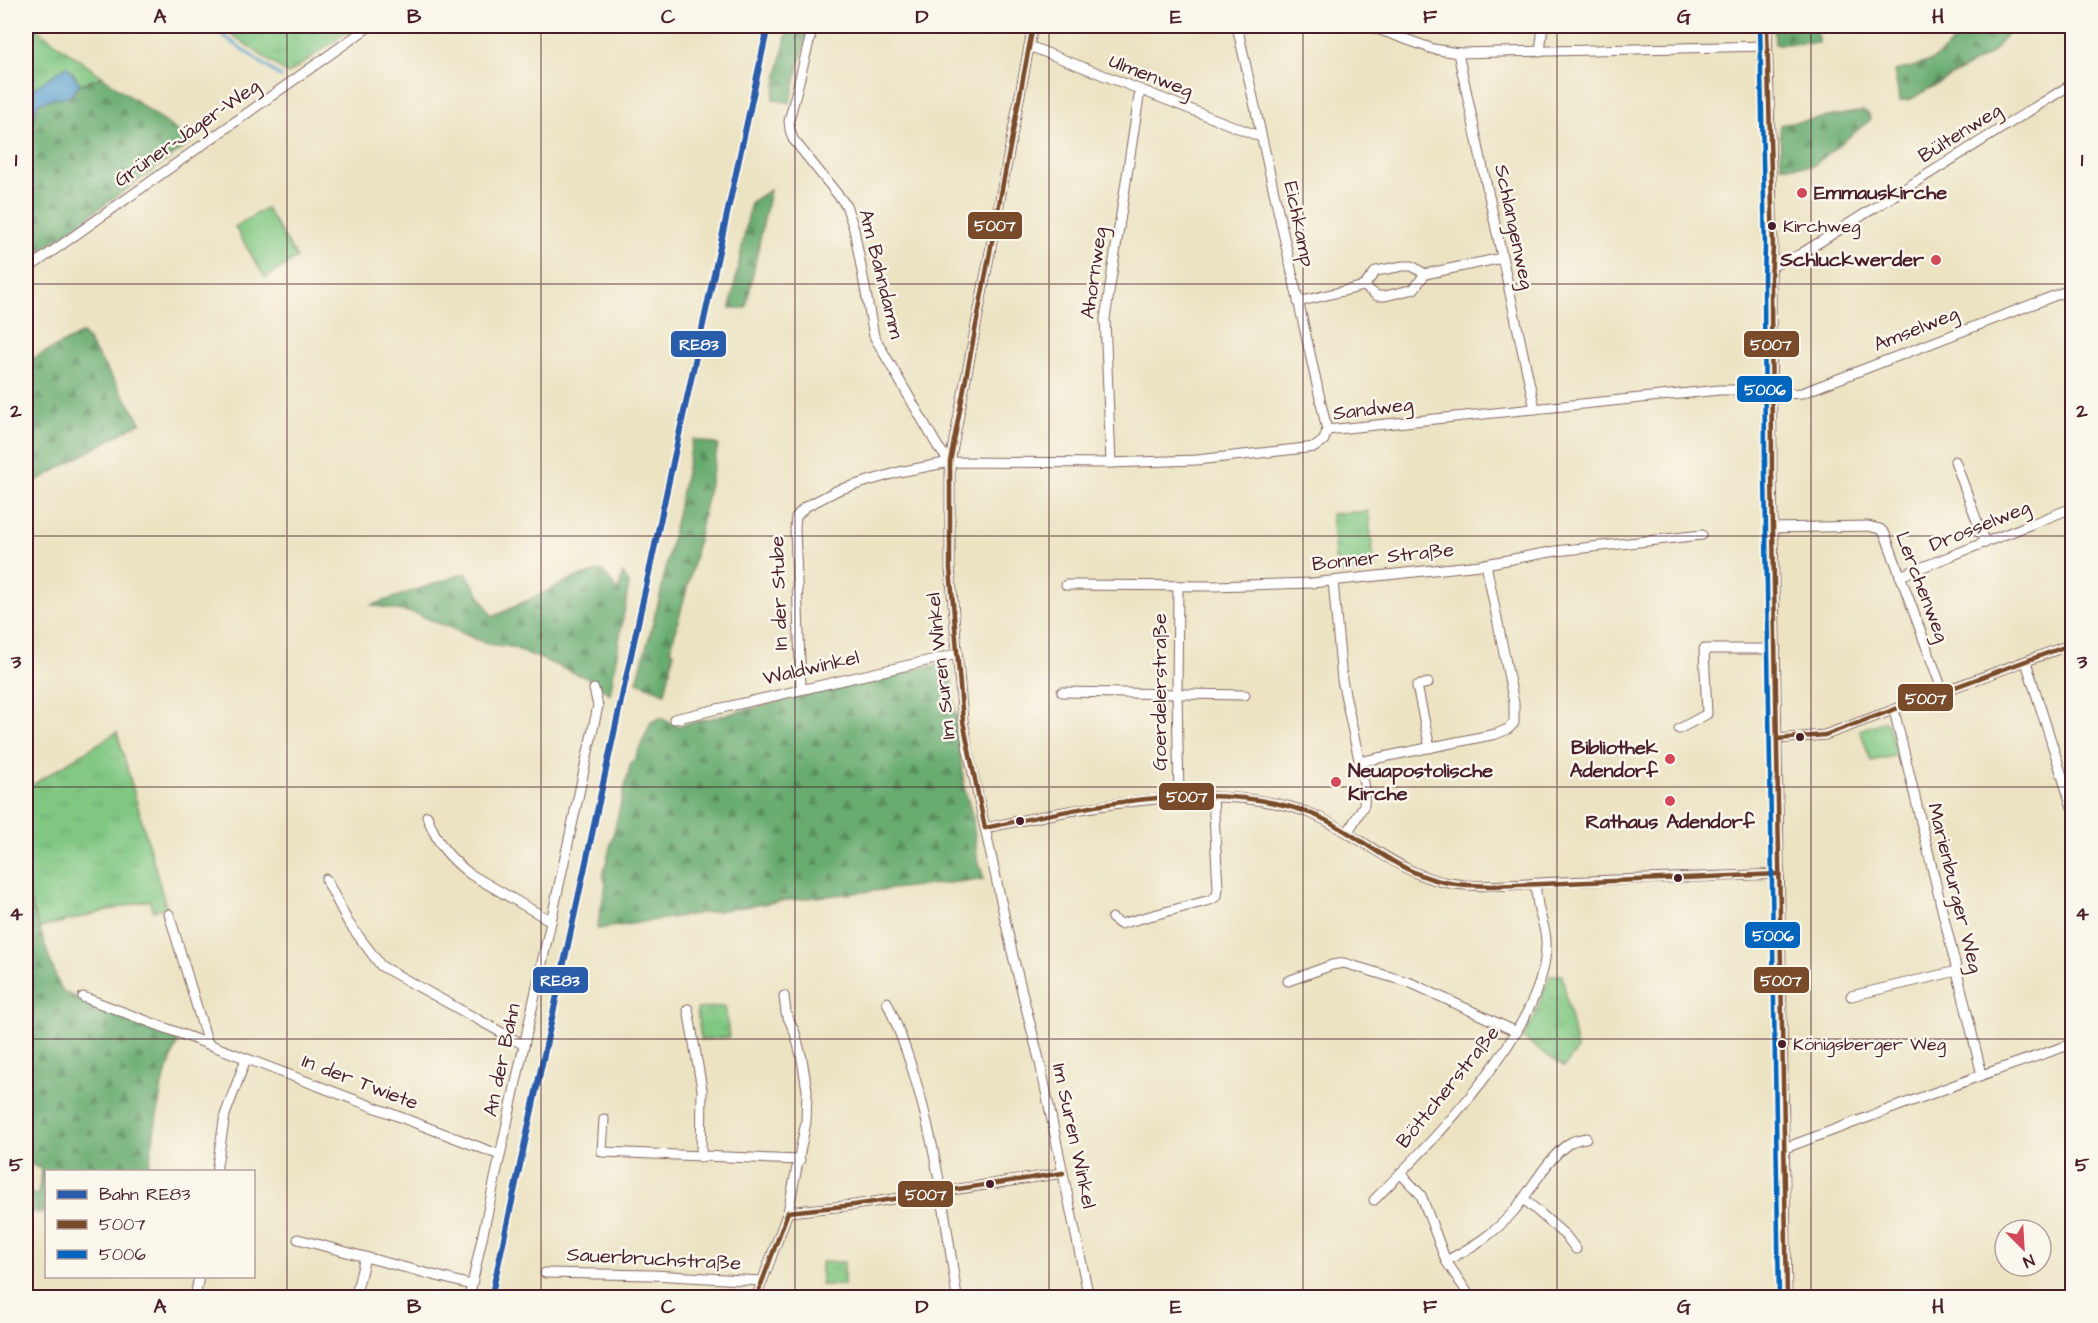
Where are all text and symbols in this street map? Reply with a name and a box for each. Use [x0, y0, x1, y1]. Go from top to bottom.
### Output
text: A [154, 3, 167, 31]
text: B [407, 3, 422, 31]
text: C [661, 3, 676, 31]
text: D [916, 3, 929, 31]
text: E [1170, 3, 1182, 31]
text: F [1423, 3, 1438, 31]
text: G [1677, 3, 1691, 31]
text: H [1932, 3, 1944, 31]
street label: Ulmenweg [1105, 47, 1197, 106]
street label: Grüner-Jäger-Weg [108, 72, 266, 195]
street label: Bültenweg [1913, 96, 2008, 171]
text: 1 [15, 146, 18, 174]
text: 1 [2081, 146, 2084, 174]
street label: Schlangenweg [1486, 162, 1541, 292]
street label: Eichkamp [1276, 179, 1322, 269]
place label: Emmauskirche [1814, 179, 1947, 207]
marker: Emmauskirche [1795, 186, 1809, 200]
street label: Am Bahndamm [851, 206, 911, 342]
line badge: 5007 [967, 211, 1023, 240]
place label: Kirchweg [1783, 214, 1860, 240]
text: 5007 [974, 215, 1016, 237]
marker: Kirchweg [1766, 220, 1778, 232]
street label: Ahornweg [1074, 225, 1115, 321]
place label: Schluckwerder [1779, 246, 1925, 274]
marker: Schluckwerder [1929, 253, 1943, 267]
street label: Amselweg [1869, 299, 1963, 360]
line badge: RE83 [670, 330, 727, 358]
line badge: 5007 [1743, 330, 1800, 358]
text: RE83 [679, 334, 720, 356]
text: 5007 [1750, 334, 1792, 356]
line badge: 5006 [1736, 375, 1793, 403]
text: 5006 [1744, 379, 1786, 401]
street label: Sandweg [1331, 390, 1415, 429]
text: 2 [9, 397, 22, 425]
text: 2 [2075, 397, 2088, 425]
street label: Drosselweg [1925, 493, 2035, 560]
street label: Lerchenweg [1887, 528, 1956, 647]
street label: In der Stube [763, 535, 795, 651]
street label: Bonner Straße [1311, 536, 1456, 578]
street label: Im Suren Winkel [919, 591, 963, 741]
street label: Goerdelerstraße [1146, 613, 1174, 771]
street label: Waldwinkel [760, 643, 862, 693]
text: 3 [10, 648, 22, 676]
text: 3 [2076, 648, 2088, 676]
line badge: 5007 [1897, 683, 1954, 712]
text: 5007 [1905, 688, 1947, 710]
unlabelled marker [1794, 731, 1806, 743]
place label: Bibliothek Adendorf [1570, 734, 1659, 785]
marker: Bibliothek Adendorf [1663, 752, 1677, 766]
place label: Neuapostolische Kirche [1348, 757, 1493, 808]
marker: Neuapostolische Kirche [1329, 775, 1343, 789]
line badge: 5007 [1158, 782, 1215, 811]
text: 5007 [1166, 786, 1208, 808]
marker: Rathaus Adendorf [1663, 794, 1677, 808]
street label: Marienburger Weg [1919, 800, 1990, 976]
place label: Rathaus Adendorf [1585, 808, 1756, 836]
unlabelled marker [1014, 815, 1026, 827]
unlabelled marker [1672, 872, 1684, 884]
text: 4 [9, 900, 23, 928]
text: 4 [2075, 900, 2089, 928]
line badge: 5006 [1744, 921, 1801, 949]
text: 5006 [1752, 925, 1794, 947]
line badge: RE83 [532, 966, 589, 994]
line badge: 5007 [1753, 966, 1810, 994]
text: RE83 [540, 970, 581, 992]
text: 5007 [1760, 970, 1802, 992]
street label: An der Bahn [476, 1001, 528, 1119]
street label: Böttcherstraße [1390, 1020, 1506, 1154]
place label: Königsberger Weg [1793, 1032, 1946, 1058]
marker: Königsberger Weg [1776, 1038, 1788, 1050]
street label: In der Twiete [298, 1047, 422, 1117]
street label: Im Suren Winkel [1045, 1061, 1103, 1211]
text: 5 [9, 1151, 24, 1179]
text: 5 [2075, 1151, 2090, 1179]
legend [45, 1170, 255, 1278]
unlabelled marker [984, 1178, 996, 1190]
line badge: 5007 [897, 1180, 954, 1208]
text: Bahn RE83 [99, 1182, 190, 1207]
text: 5007 [905, 1184, 947, 1206]
text: 5007 [99, 1212, 146, 1237]
north arrow [1993, 1218, 2053, 1278]
street label: Sauerbruchstraße [566, 1240, 742, 1278]
text: 5006 [99, 1242, 146, 1267]
text: N [2020, 1249, 2038, 1273]
text: A [154, 1293, 167, 1321]
text: B [407, 1293, 422, 1321]
text: C [661, 1293, 676, 1321]
text: D [916, 1293, 929, 1321]
text: E [1170, 1293, 1182, 1321]
text: F [1423, 1293, 1438, 1321]
text: G [1677, 1293, 1691, 1321]
text: H [1932, 1293, 1944, 1321]

